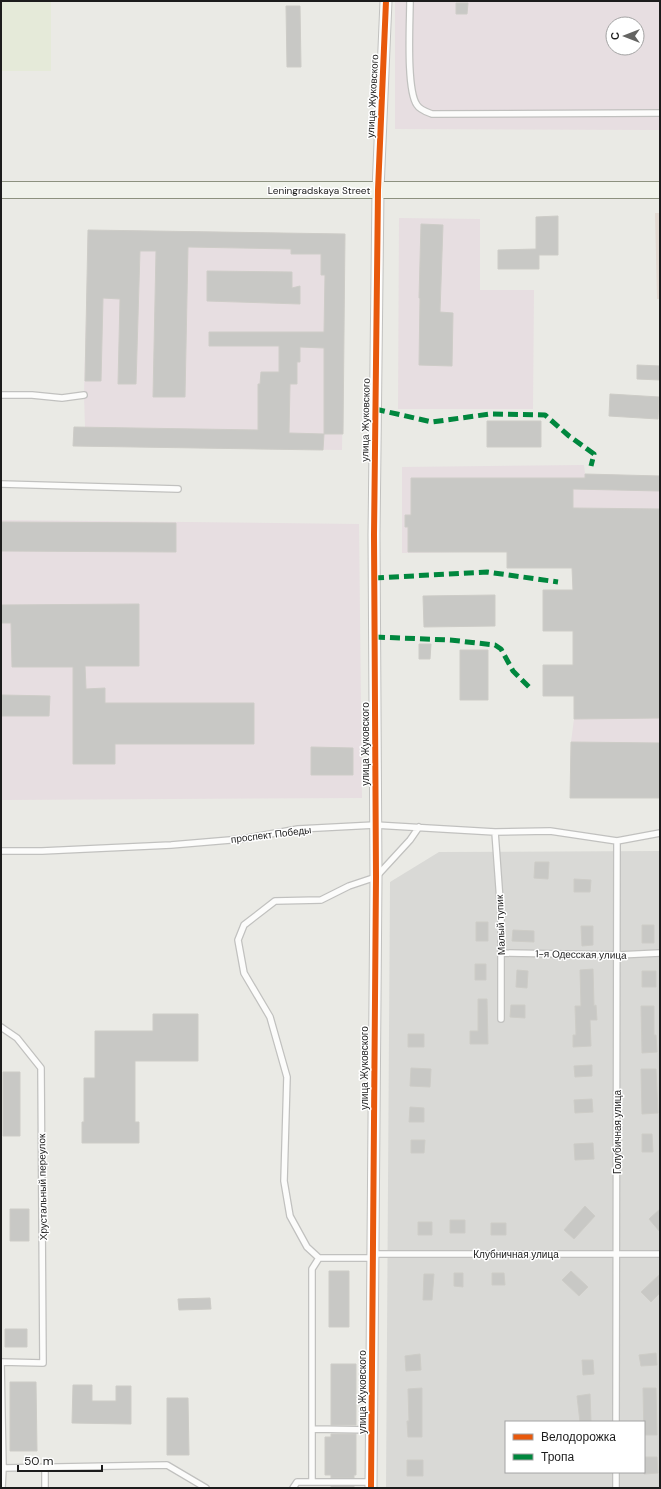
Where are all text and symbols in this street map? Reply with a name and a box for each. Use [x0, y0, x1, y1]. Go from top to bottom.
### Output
north arrow [605, 16, 645, 56]
text: С [608, 32, 622, 40]
street label: улица Жуковского [364, 54, 381, 138]
street label: Leningradskaya Street [268, 184, 370, 197]
street label: улица Жуковского [358, 378, 373, 462]
street label: улица Жуковского [359, 702, 372, 786]
street label: проспект Победы [230, 823, 312, 846]
street label: Малый тупик [493, 894, 508, 955]
street label: 1-я Одесская улица [535, 947, 627, 962]
street label: улица Жуковского [358, 1026, 371, 1110]
street label: Голубичная улица [611, 1089, 624, 1174]
street label: Хрустальный переулок [35, 1133, 50, 1240]
street label: Клубничная улица [473, 1248, 559, 1261]
street label: улица Жуковского [356, 1350, 369, 1434]
legend [505, 1421, 645, 1473]
text: Велодорожка [541, 1429, 616, 1445]
scale bar [18, 1447, 102, 1473]
text: Тропа [541, 1449, 575, 1465]
text: 50 m [24, 1453, 53, 1469]

